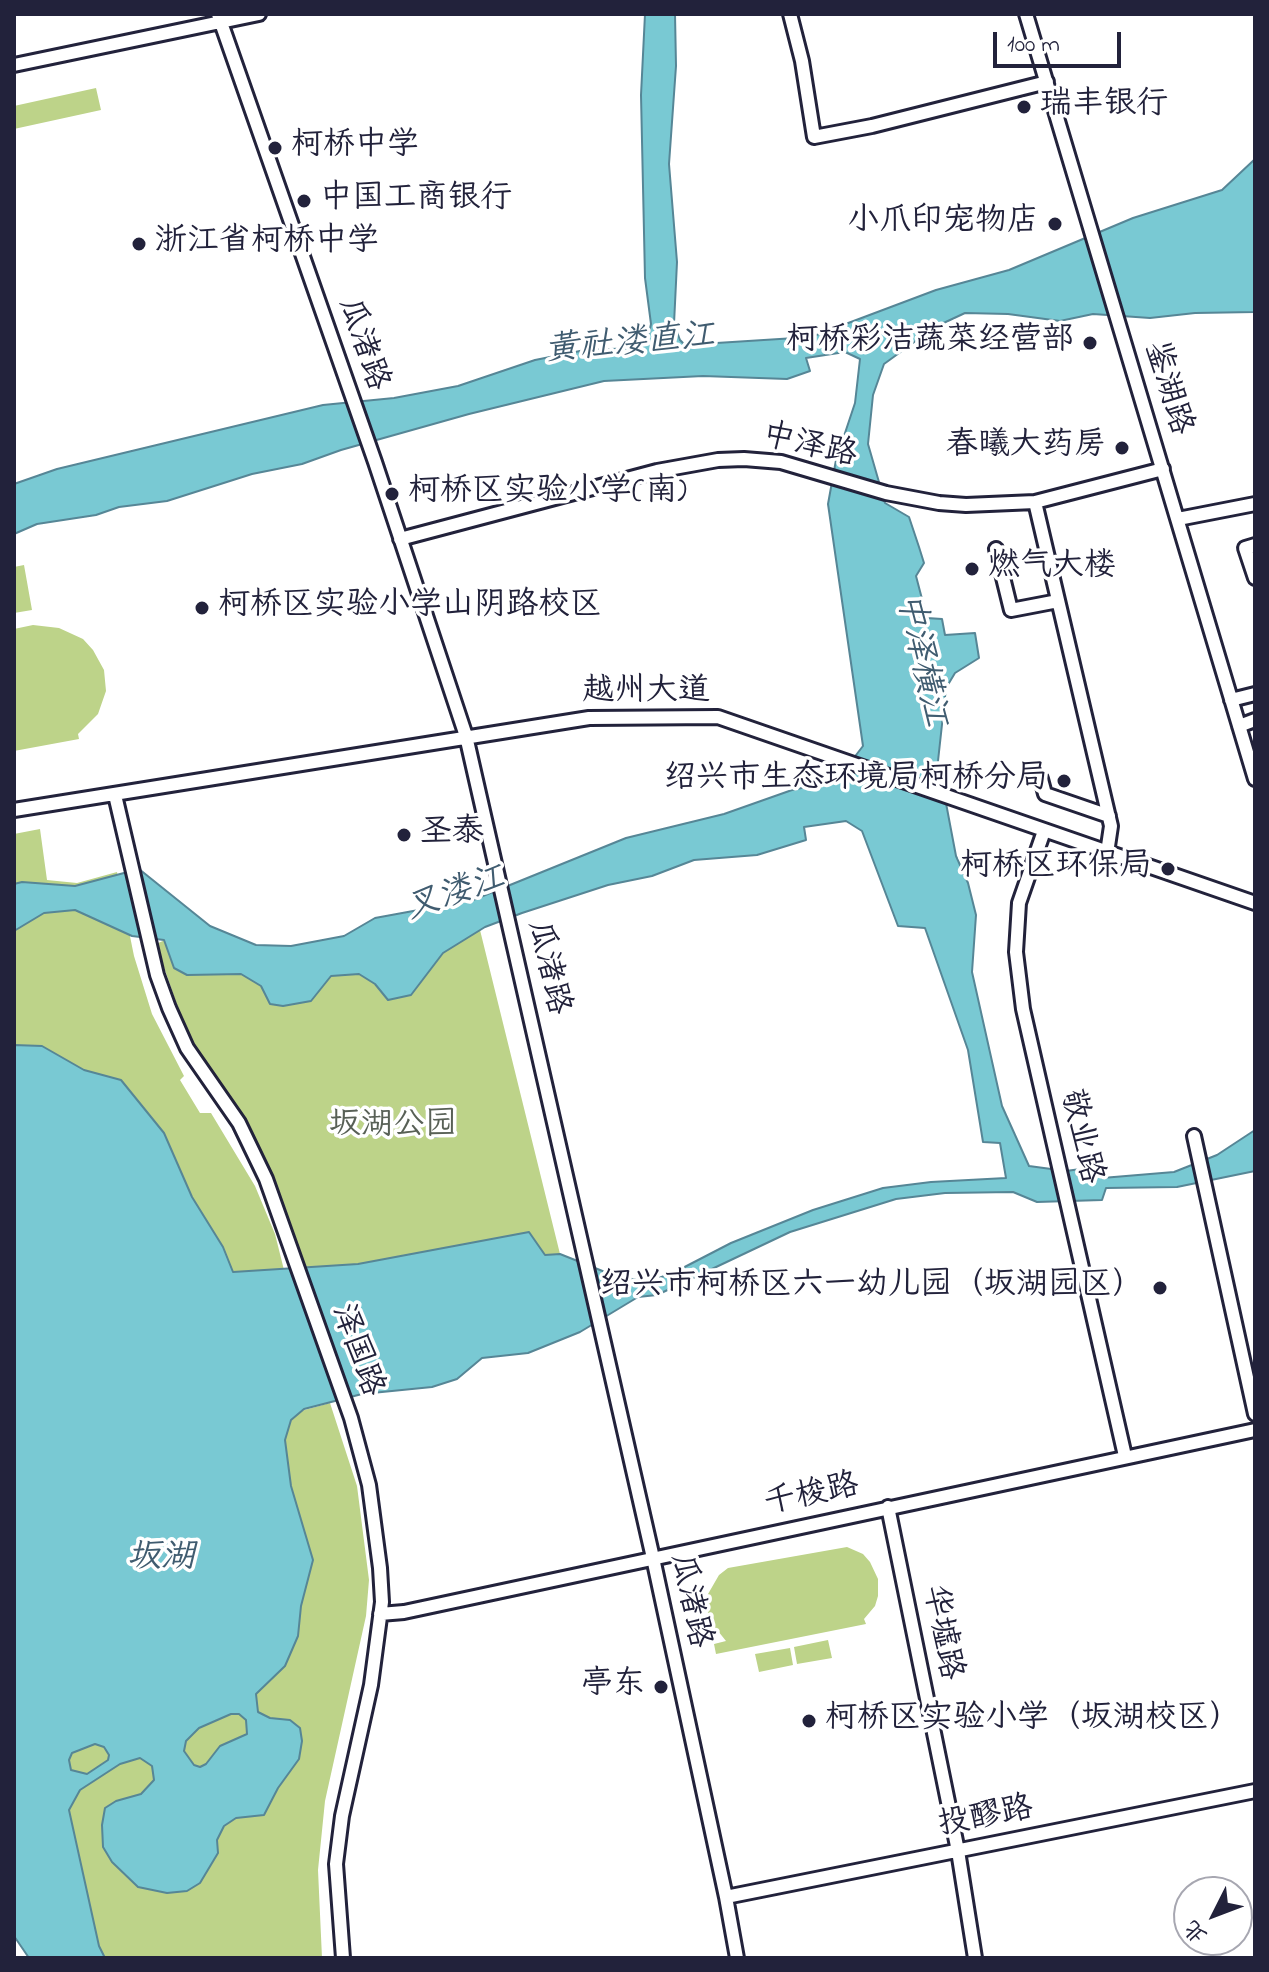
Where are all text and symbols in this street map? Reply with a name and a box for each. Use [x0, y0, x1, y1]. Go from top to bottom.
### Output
scale bar [997, 16, 1125, 66]
text: 100 m [1007, 28, 1060, 63]
place label: 瑞丰银行 [1040, 88, 1168, 126]
marker: 瑞丰银行 [1015, 98, 1033, 116]
place label: 柯桥中学 [291, 129, 419, 167]
marker: 柯桥中学 [266, 139, 284, 157]
place label: 中国工商银行 [320, 182, 512, 220]
marker: 中国工商银行 [295, 192, 313, 210]
place label: 小爪印宠物店 [847, 205, 1039, 243]
marker: 小爪印宠物店 [1046, 215, 1064, 233]
place label: 浙江省柯桥中学 [155, 225, 379, 263]
marker: 浙江省柯桥中学 [130, 235, 148, 253]
street label: 瓜渚路 [327, 293, 395, 397]
water label: 黄社溇直江 [544, 318, 716, 374]
place label: 柯桥彩洁蔬菜经营部 [786, 324, 1074, 362]
marker: 柯桥彩洁蔬菜经营部 [1081, 334, 1099, 352]
street label: 鉴湖路 [1134, 337, 1198, 441]
street label: 中泽路 [758, 418, 860, 478]
place label: 春曦大药房 [946, 429, 1106, 467]
marker: 春曦大药房 [1113, 439, 1131, 457]
place label: 柯桥区实验小学(南) [408, 475, 687, 513]
marker: 柯桥区实验小学(南) [383, 485, 401, 503]
place label: 燃气大楼 [988, 550, 1116, 588]
marker: 燃气大楼 [963, 560, 981, 578]
place label: 柯桥区实验小学山阴路校区 [218, 589, 602, 627]
water label: 中泽横江 [885, 589, 953, 731]
marker: 柯桥区实验小学山阴路校区 [193, 599, 211, 617]
street label: 越州大道 [582, 675, 710, 713]
place label: 绍兴市生态环境局柯桥分局 [664, 762, 1048, 800]
marker: 绍兴市生态环境局柯桥分局 [1055, 772, 1073, 790]
place label: 圣泰 [420, 816, 484, 854]
marker: 圣泰 [395, 826, 413, 844]
place label: 柯桥区环保局 [960, 850, 1152, 888]
water label: 叉溇江 [401, 860, 511, 932]
marker: 柯桥区环保局 [1159, 860, 1177, 878]
street label: 瓜渚路 [516, 917, 576, 1019]
street label: 敬业路 [1049, 1086, 1109, 1188]
park label: 坂湖公园 [329, 1109, 457, 1147]
place label: 绍兴市柯桥区六一幼儿园（坂湖园区） [600, 1269, 1144, 1307]
marker: 绍兴市柯桥区六一幼儿园（坂湖园区） [1151, 1279, 1169, 1297]
street label: 泽国路 [321, 1299, 389, 1403]
street label: 千梭路 [761, 1468, 863, 1526]
water label: 坂湖 [127, 1540, 195, 1580]
street label: 瓜渚路 [659, 1550, 717, 1652]
street label: 华墟路 [912, 1582, 968, 1684]
place label: 亭东 [581, 1668, 645, 1706]
marker: 亭东 [652, 1678, 670, 1696]
place label: 柯桥区实验小学（坂湖校区） [825, 1702, 1241, 1740]
marker: 柯桥区实验小学（坂湖校区） [800, 1712, 818, 1730]
street label: 投醪路 [935, 1791, 1037, 1847]
north arrow [1173, 1876, 1253, 1956]
text: 北 [1177, 1912, 1216, 1950]

